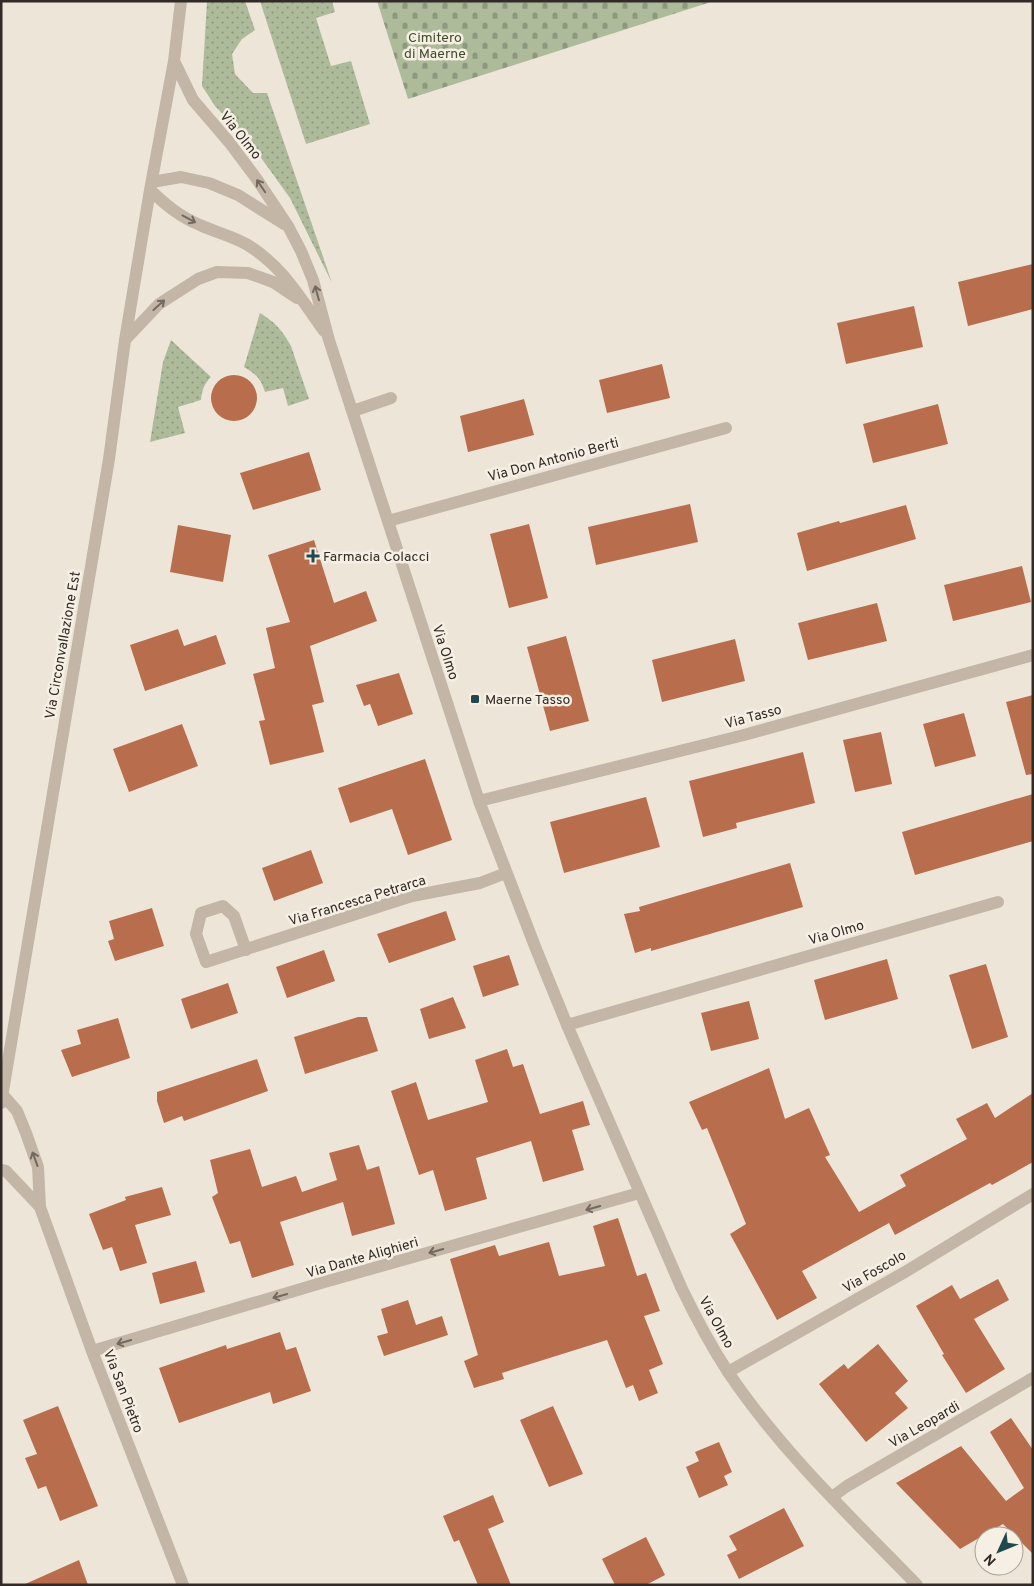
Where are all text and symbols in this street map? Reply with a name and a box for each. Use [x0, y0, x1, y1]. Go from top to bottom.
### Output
park label: Cimitero di Maerne [404, 30, 466, 63]
street label: Via Olmo [215, 108, 265, 164]
one-way arrow [256, 179, 266, 193]
one-way arrow [181, 215, 196, 225]
one-way arrow [311, 285, 321, 301]
one-way arrow [152, 299, 165, 311]
street label: Via Don Antonio Berti [486, 435, 621, 486]
place label: Farmacia Colacci [323, 549, 429, 566]
marker: Farmacia Colacci [307, 550, 319, 562]
street label: Via Circonvallazione Est [42, 570, 85, 721]
street label: Via Olmo [428, 623, 462, 682]
place label: Maerne Tasso [485, 692, 570, 709]
marker: Maerne Tasso [469, 693, 481, 705]
street label: Via Tasso [723, 702, 784, 733]
street label: Via Francesca Petrarca [287, 872, 428, 930]
street label: Via Olmo [807, 917, 866, 949]
one-way arrow [30, 1152, 39, 1167]
one-way arrow [585, 1203, 601, 1213]
street label: Via Dante Alighieri [304, 1234, 420, 1283]
one-way arrow [429, 1247, 445, 1257]
street label: Via Foscolo [840, 1247, 910, 1297]
one-way arrow [272, 1291, 288, 1301]
street label: Via Olmo [694, 1294, 737, 1352]
one-way arrow [116, 1337, 132, 1347]
street label: Via San Pietro [99, 1347, 146, 1436]
street label: Via Leopardi [886, 1398, 963, 1452]
north arrow [974, 1526, 1024, 1576]
text: N [981, 1549, 1000, 1569]

